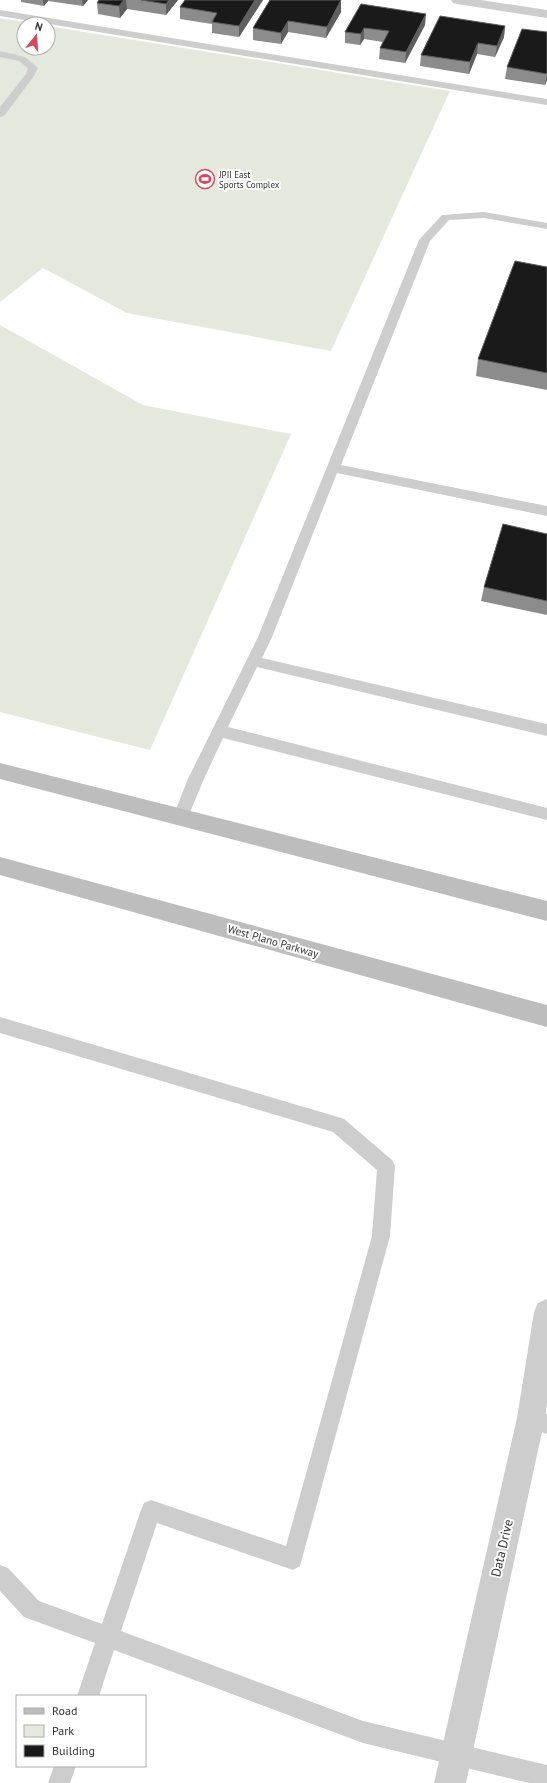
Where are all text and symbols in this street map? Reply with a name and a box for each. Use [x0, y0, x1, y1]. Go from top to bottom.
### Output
north arrow [16, 16, 56, 56]
text: N [33, 19, 44, 34]
sports icon: JPII East Sports Complex [194, 168, 216, 190]
place label: JPII East Sports Complex [218, 169, 280, 190]
street label: West Plano Parkway [226, 921, 321, 961]
street label: Data Drive [487, 1518, 517, 1578]
legend [16, 1695, 146, 1767]
text: Road [52, 1703, 77, 1718]
text: Park [52, 1723, 74, 1738]
text: Building [52, 1743, 95, 1758]

